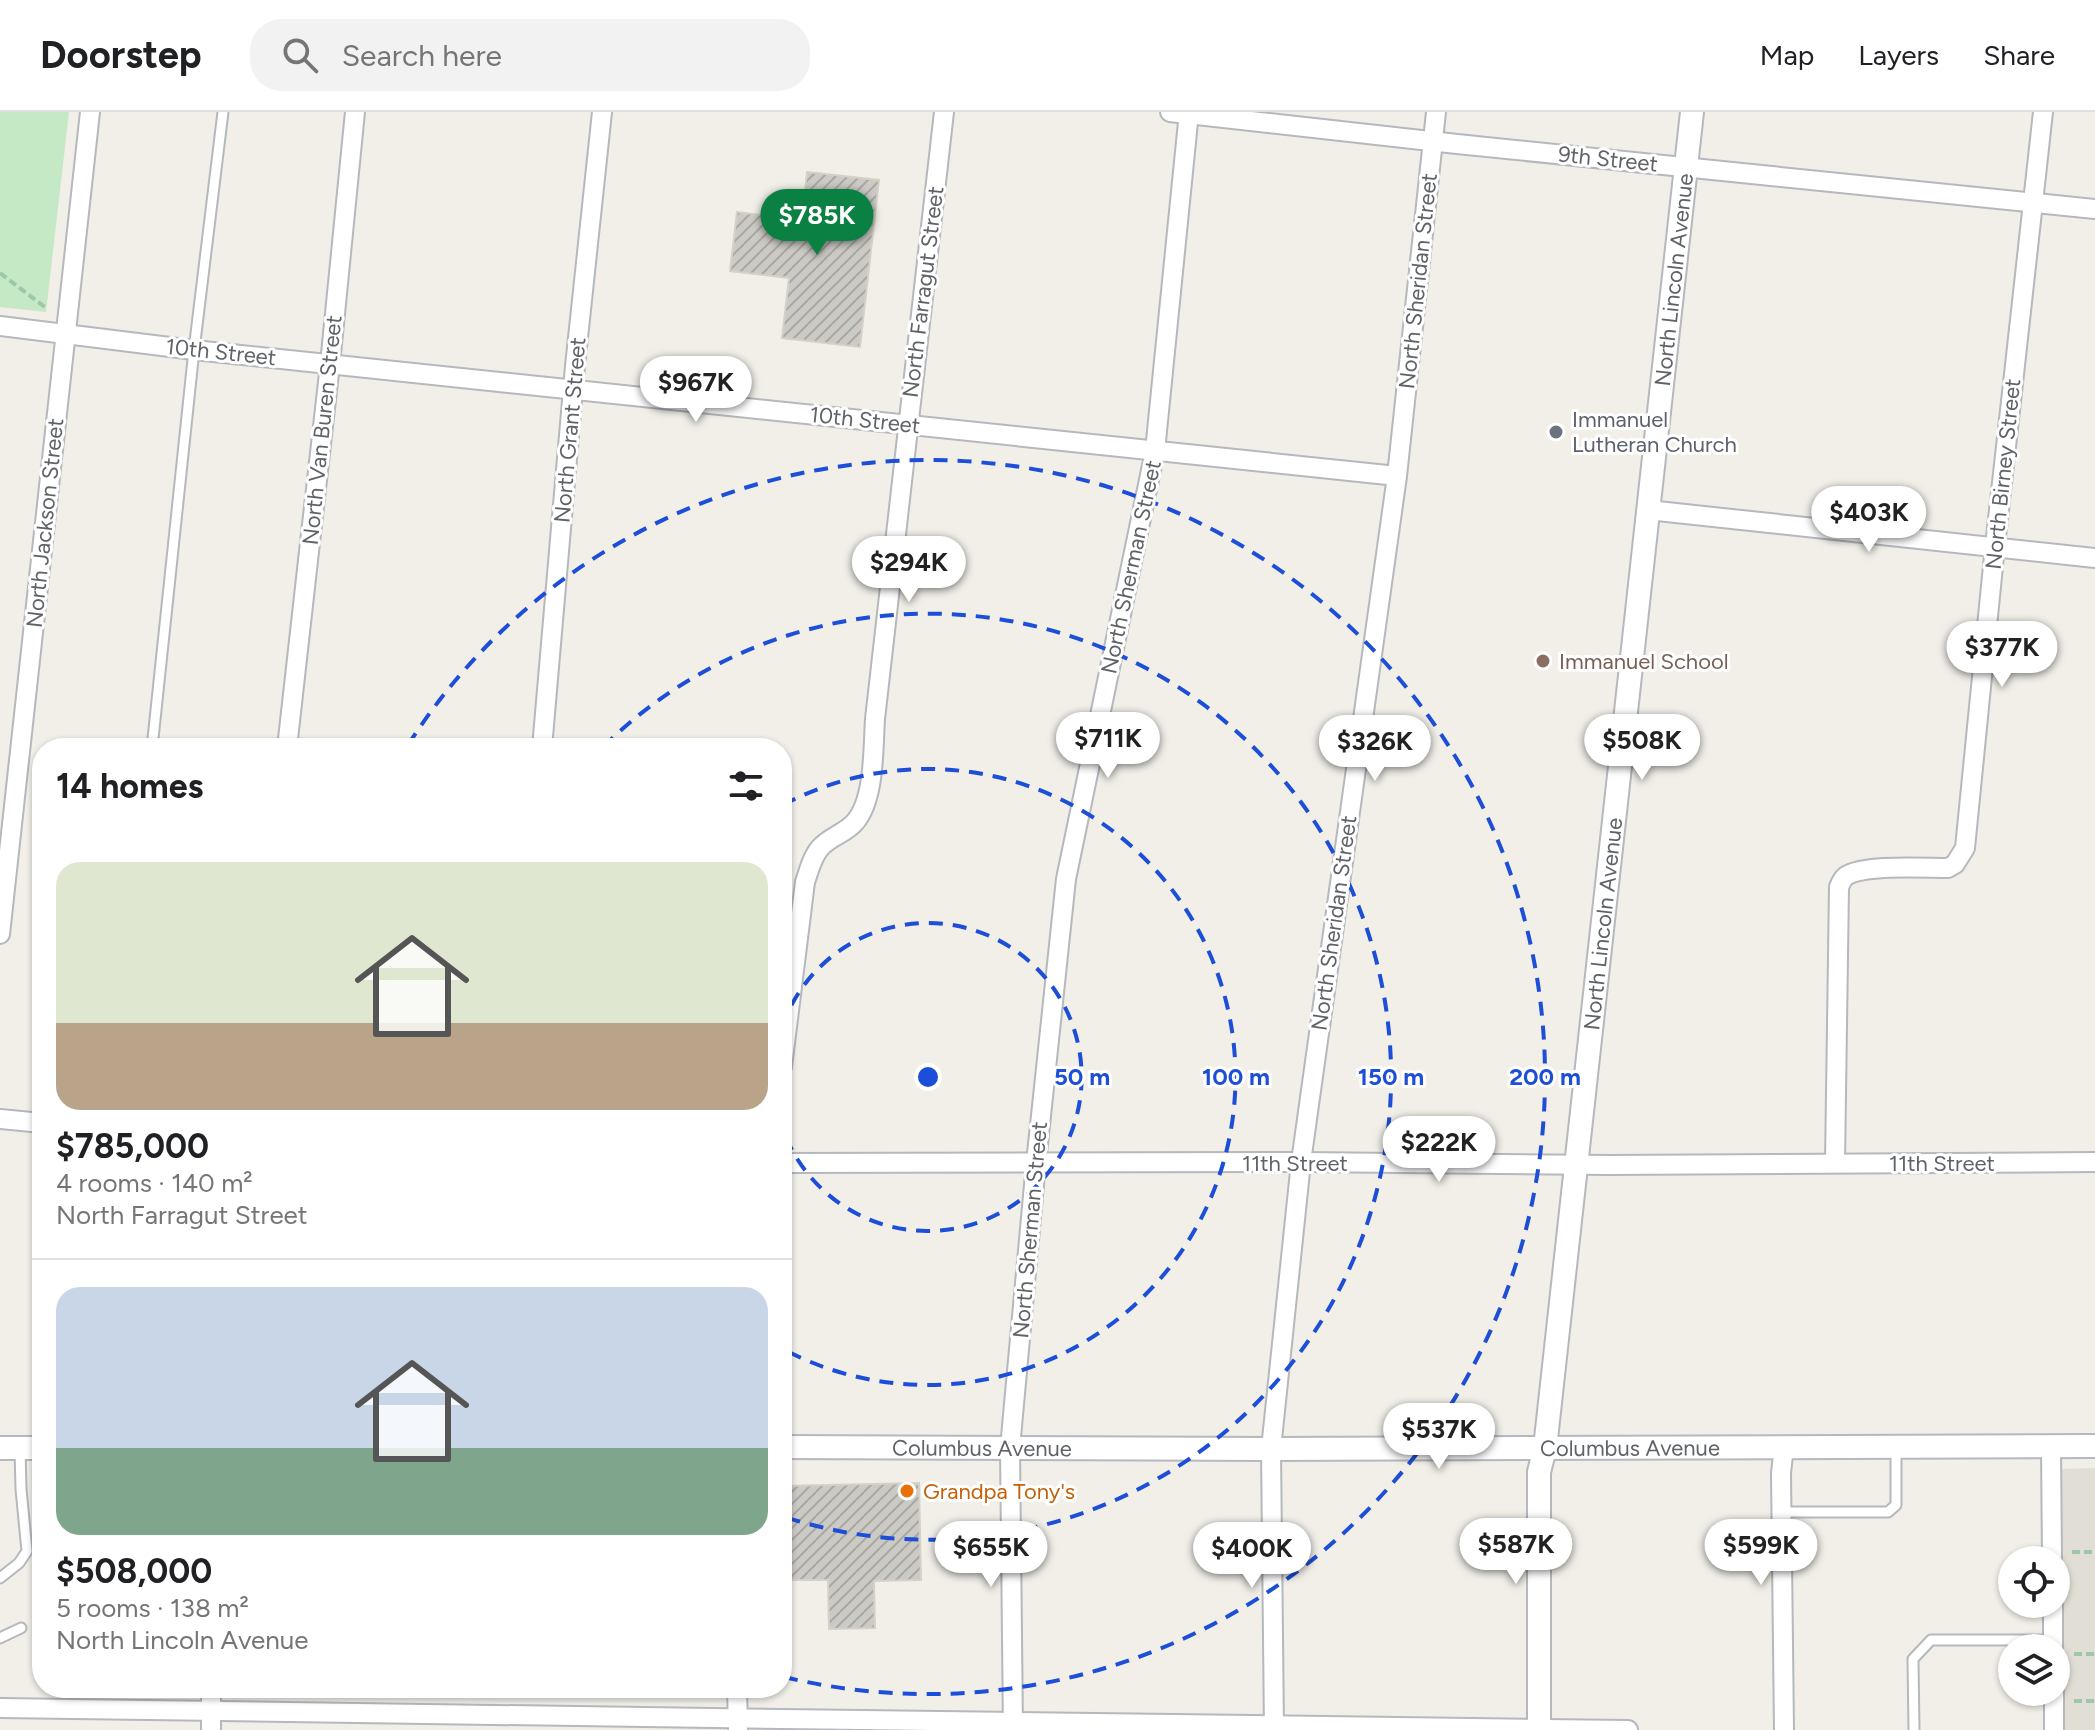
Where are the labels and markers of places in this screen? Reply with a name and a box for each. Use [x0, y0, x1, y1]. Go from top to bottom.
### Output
pin: $785K [761, 189, 873, 257]
pin: $967K [640, 356, 752, 424]
place label: Immanuel Lutheran Church [1572, 406, 1737, 458]
marker: Immanuel Lutheran Church [1547, 423, 1565, 441]
pin: $403K [1813, 486, 1925, 554]
pin: $294K [853, 536, 965, 604]
pin: $377K [1946, 621, 2058, 689]
place label: Immanuel School [1559, 648, 1729, 675]
marker: Immanuel School [1534, 652, 1552, 670]
pin: $711K [1052, 712, 1164, 780]
pin: $508K [1586, 714, 1698, 782]
pin: $326K [1319, 715, 1431, 783]
centre of rings [914, 1063, 942, 1091]
pin: $222K [1383, 1116, 1495, 1184]
pin: $537K [1383, 1403, 1495, 1471]
place label: Grandpa Tony's [923, 1478, 1075, 1505]
marker: Grandpa Tony's [898, 1482, 916, 1500]
pin: $587K [1460, 1518, 1572, 1586]
pin: $599K [1705, 1519, 1817, 1587]
pin: $655K [935, 1521, 1047, 1589]
pin: $400K [1196, 1522, 1308, 1590]

